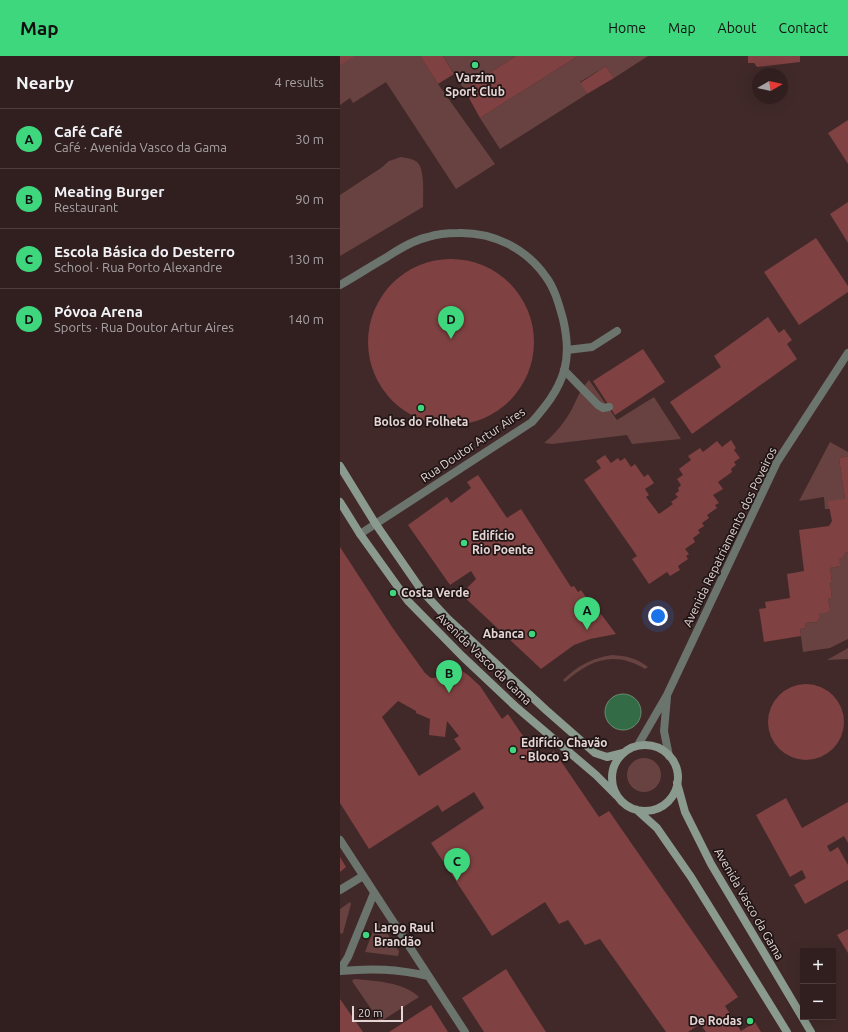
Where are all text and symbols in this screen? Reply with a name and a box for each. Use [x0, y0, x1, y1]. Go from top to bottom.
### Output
text: Map [20, 17, 59, 39]
text: Home [608, 20, 646, 36]
text: Map [668, 20, 696, 36]
text: About [718, 20, 757, 36]
text: Contact [779, 20, 828, 36]
marker: Varzim Sport Club [470, 60, 480, 70]
north arrow [752, 68, 788, 104]
place label: Varzim Sport Club [445, 71, 505, 98]
text: Nearby [16, 73, 74, 92]
text: 4 results [274, 75, 324, 89]
text: Café Café [54, 123, 123, 140]
text: A [24, 132, 34, 146]
text: 30 m [295, 132, 324, 146]
text: Café · Avenida Vasco da Gama [54, 140, 227, 154]
text: Meating Burger [54, 183, 164, 200]
text: B [25, 192, 33, 206]
text: 90 m [295, 192, 324, 206]
text: Restaurant [54, 200, 118, 214]
text: Escola Básica do Desterro [54, 243, 235, 260]
text: C [25, 252, 33, 266]
text: 130 m [288, 252, 324, 266]
text: School · Rua Porto Alexandre [54, 260, 222, 274]
text: Póvoa Arena [54, 303, 143, 320]
pin: D [438, 306, 464, 339]
text: D [24, 312, 34, 326]
text: 140 m [288, 312, 324, 326]
text: Sports · Rua Doutor Artur Aires [54, 320, 234, 334]
marker: Bolos do Folheta [416, 403, 426, 413]
street label: Rua Doutor Artur Aires [418, 405, 527, 484]
place label: Bolos do Folheta [374, 415, 468, 428]
street label: Avenida Repatriamento dos Poveiros [680, 445, 779, 629]
place label: Edifício Rio Poente [472, 529, 534, 556]
marker: Edifício Rio Poente [459, 538, 469, 548]
place label: Costa Verde [401, 586, 470, 599]
marker: Costa Verde [388, 588, 398, 598]
pin: A [574, 597, 600, 630]
your location [648, 606, 668, 626]
street label: Avenida Vasco da Gama [434, 610, 534, 707]
place label: Abanca [483, 627, 524, 640]
marker: Abanca [527, 629, 537, 639]
pin: B [436, 660, 462, 693]
place label: Edifício Chavão - Bloco 3 [521, 736, 607, 763]
marker: Edifício Chavão - Bloco 3 [508, 745, 518, 755]
street label: Avenida Vasco da Gama [712, 846, 787, 962]
pin: C [444, 848, 470, 881]
place label: Largo Raul Brandão [374, 921, 434, 948]
marker: Largo Raul Brandão [361, 930, 371, 940]
map controls [800, 948, 836, 1020]
button: + [800, 948, 836, 984]
button: − [800, 984, 836, 1020]
scale bar [352, 1004, 403, 1023]
text: 20 m [358, 1007, 382, 1019]
place label: De Rodas [689, 1014, 742, 1027]
marker: De Rodas [745, 1016, 755, 1026]

